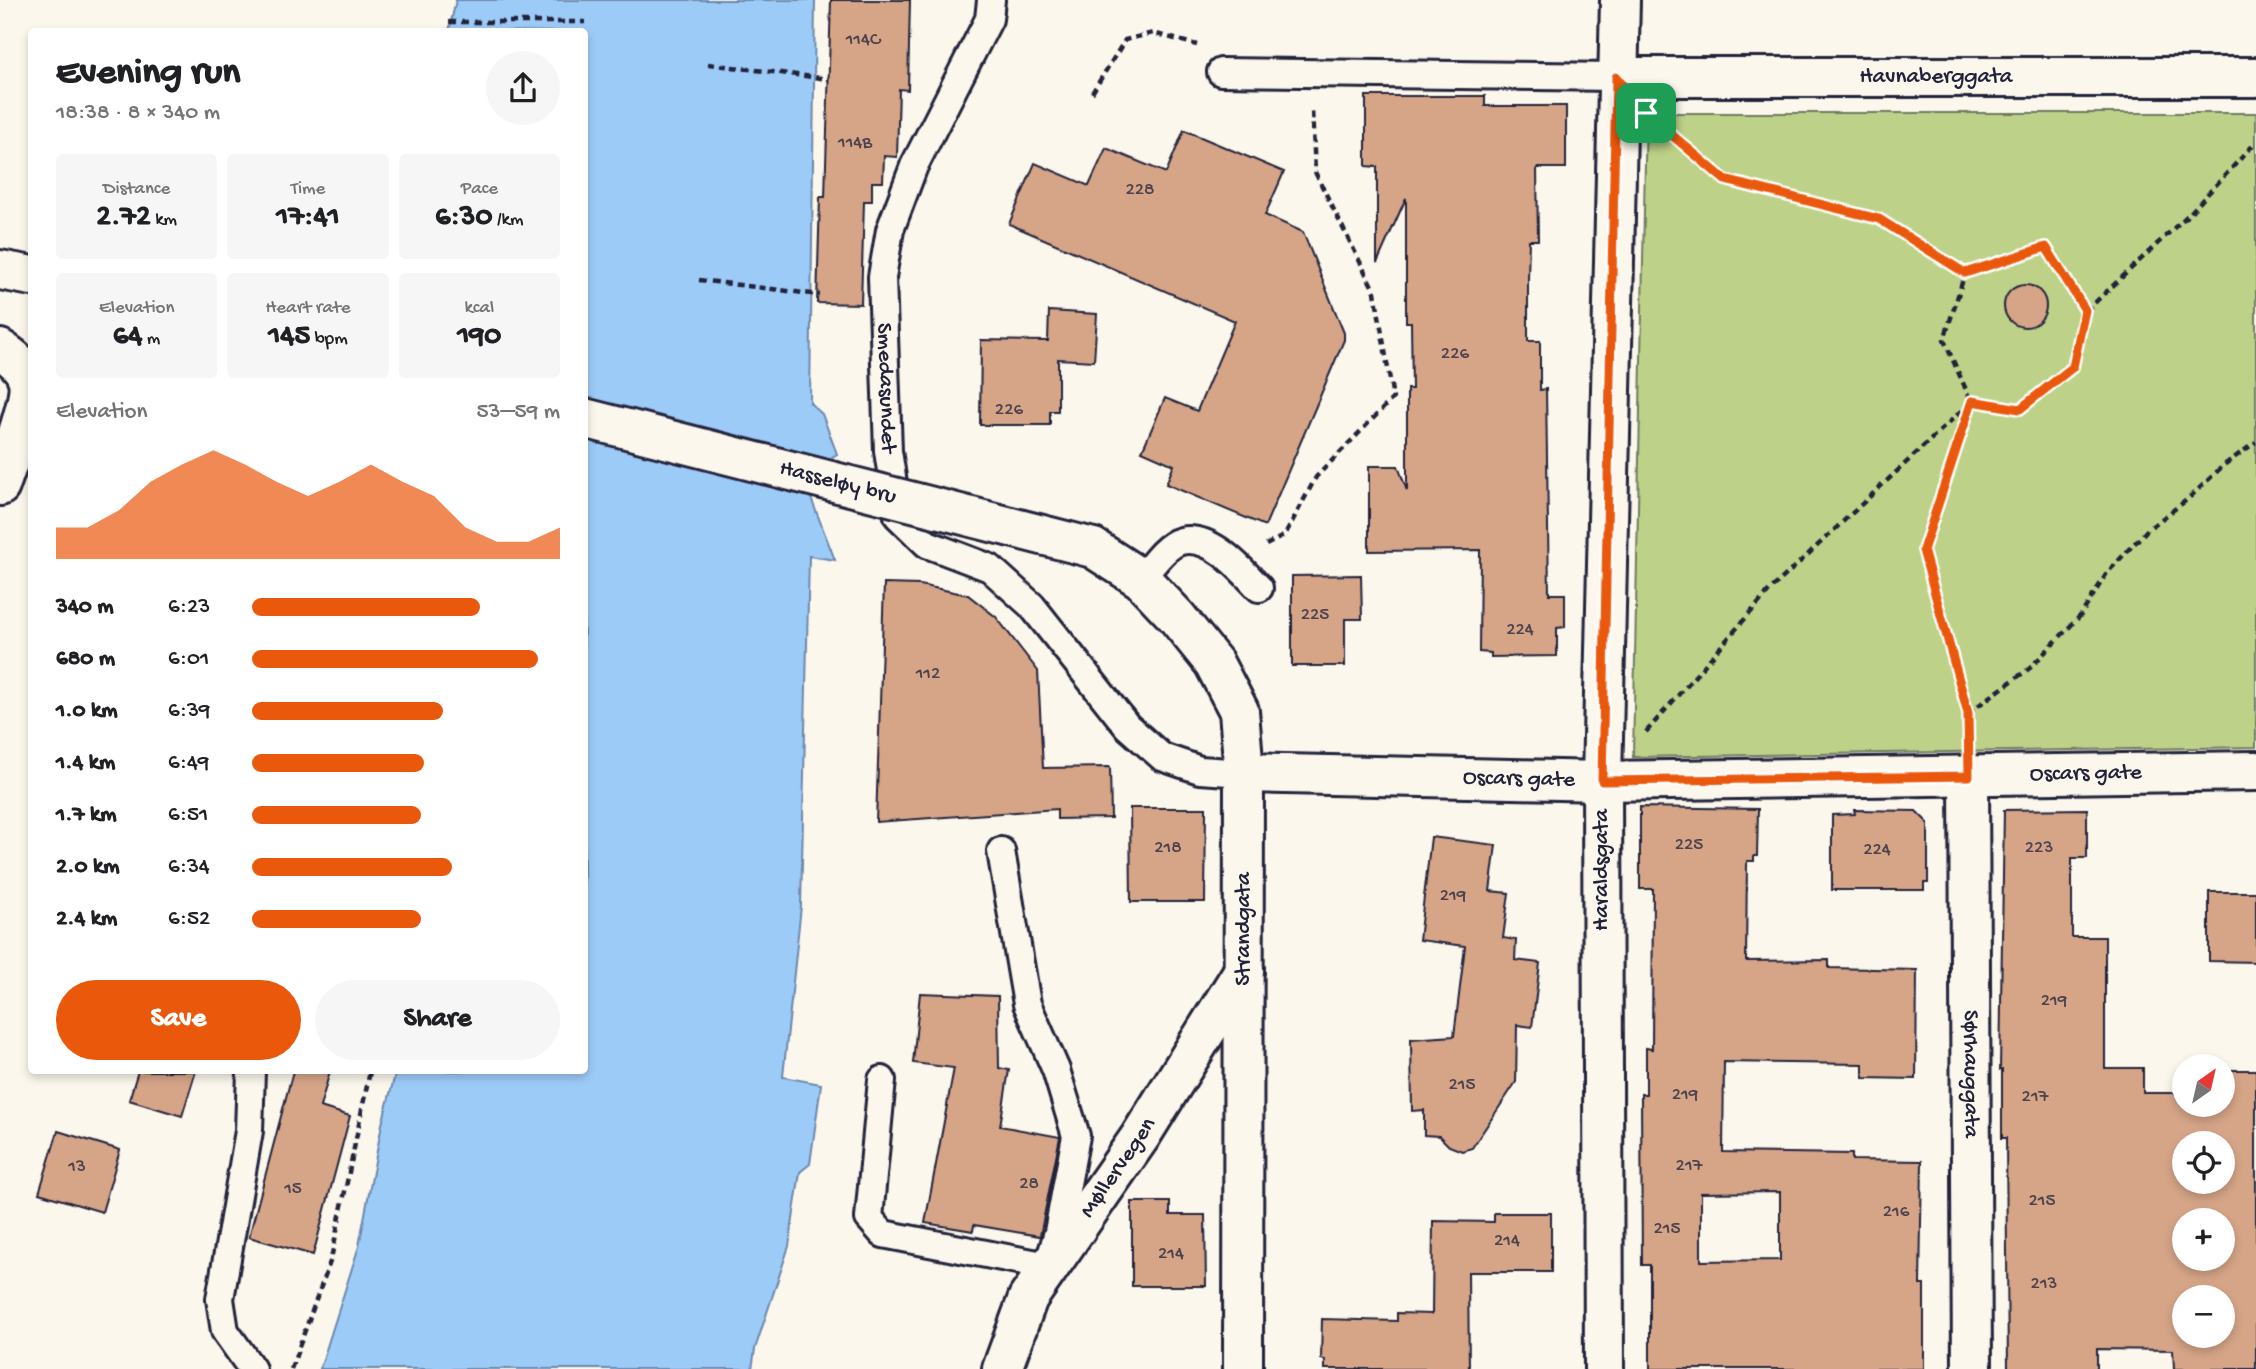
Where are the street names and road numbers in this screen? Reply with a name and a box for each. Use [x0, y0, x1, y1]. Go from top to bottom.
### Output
street label: Havnaberggata [1859, 64, 2014, 91]
street label: Smedasundet [870, 322, 902, 455]
street label: Hasseløy bru [777, 455, 899, 511]
street label: Oscars gate [2030, 759, 2143, 788]
street label: Oscars gate [1463, 764, 1576, 794]
street label: Haraldsgata [1589, 808, 1616, 931]
street label: Strandgata [1231, 871, 1258, 986]
street label: Sørhauggata [1957, 1010, 1984, 1139]
street label: Møllervegen [1074, 1113, 1162, 1223]

